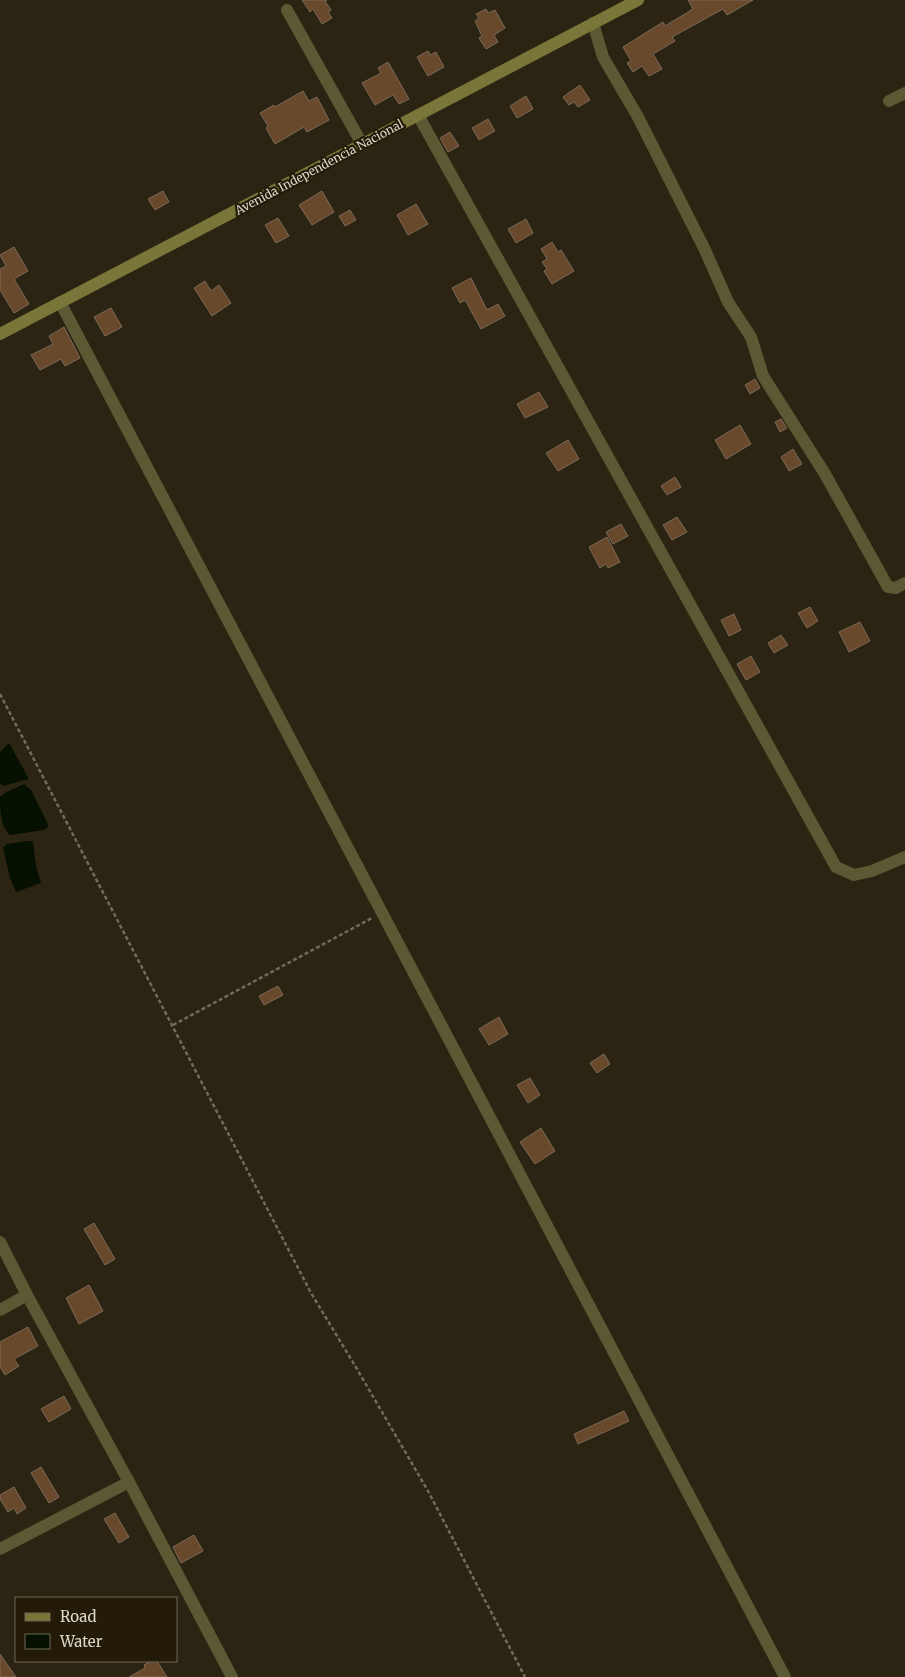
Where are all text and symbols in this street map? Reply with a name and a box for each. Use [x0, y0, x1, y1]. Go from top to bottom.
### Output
street label: Avenida Independencia Nacional [232, 116, 406, 218]
legend [15, 1597, 178, 1662]
text: Road [60, 1607, 96, 1626]
text: Water [59, 1632, 103, 1651]

